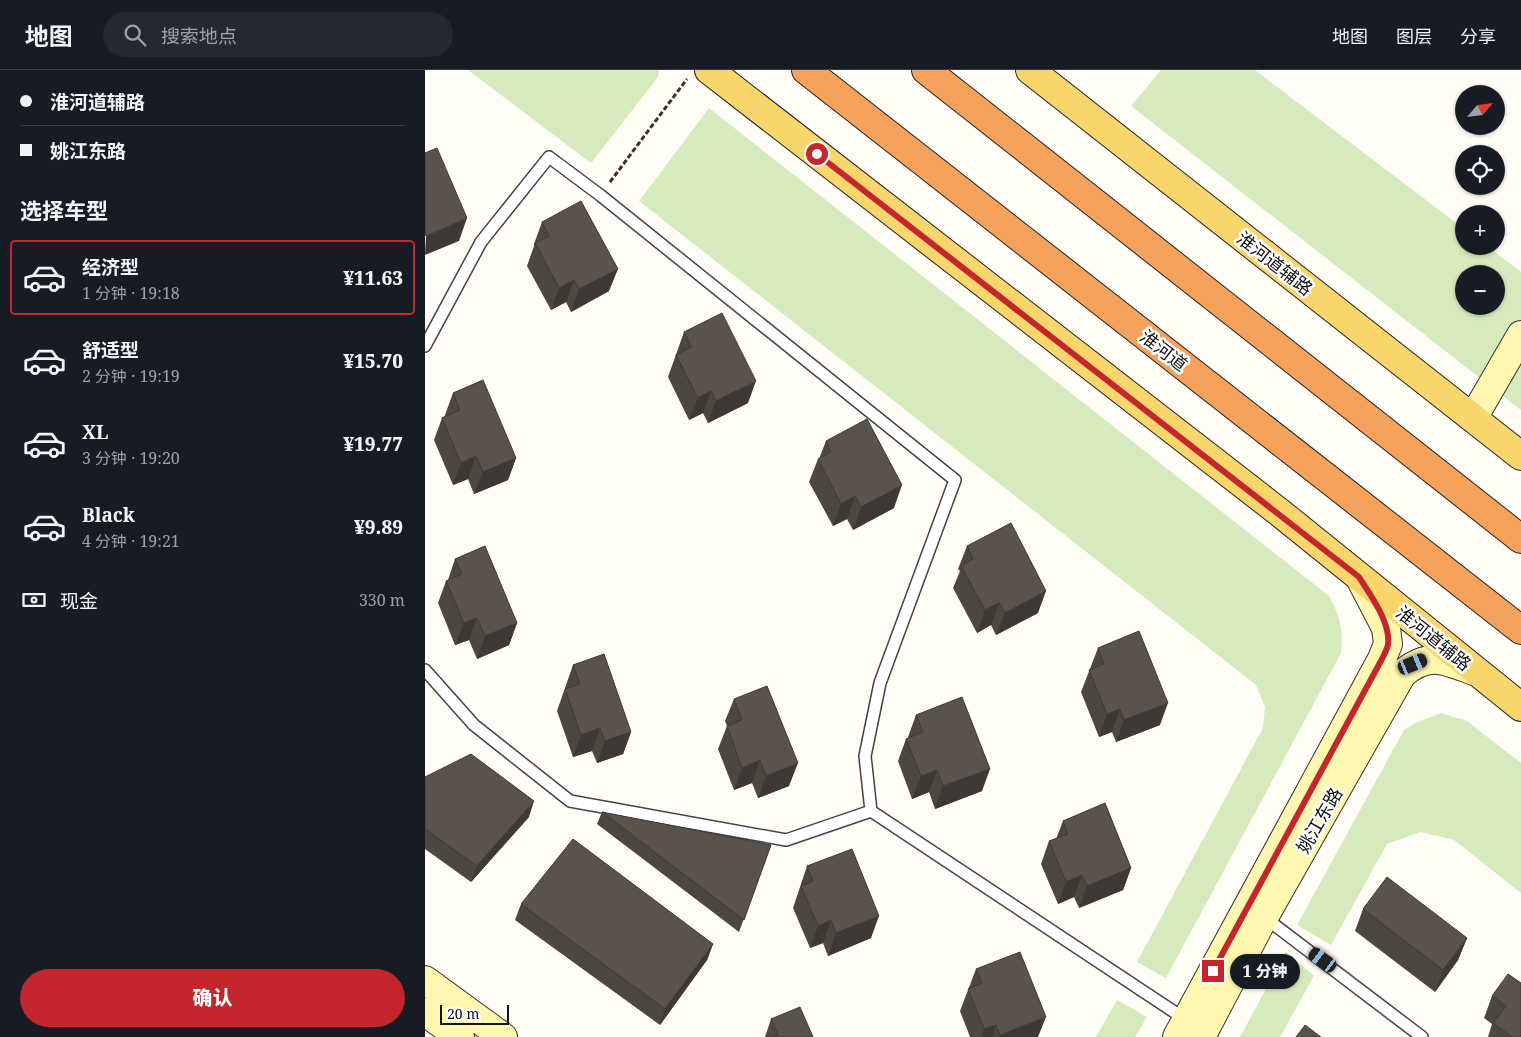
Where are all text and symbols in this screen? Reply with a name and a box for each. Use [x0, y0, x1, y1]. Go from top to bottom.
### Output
search box [103, 12, 453, 57]
text: 地图 [25, 19, 73, 52]
icon: search [121, 21, 149, 49]
text: 搜索地点 [161, 23, 237, 49]
text: 地图 [1332, 24, 1368, 48]
text: 图层 [1396, 24, 1432, 48]
text: 分享 [1460, 24, 1496, 48]
north arrow [1455, 85, 1505, 135]
map controls [1455, 85, 1505, 315]
text: 淮河道辅路 [50, 89, 145, 115]
text: 姚江东路 [50, 138, 126, 164]
route start [806, 143, 828, 165]
button: locate [1455, 145, 1505, 195]
text: 选择车型 [20, 195, 108, 225]
button: + [1455, 205, 1505, 255]
street label: 淮河道辅路 [1232, 226, 1318, 300]
text: 经济型 [82, 254, 139, 280]
icon: car [22, 255, 67, 300]
text: ¥11.63 [343, 265, 403, 291]
button: − [1455, 265, 1505, 315]
text: 1 分钟 · 19:18 [82, 282, 180, 304]
street label: 淮河道 [1135, 324, 1193, 376]
text: 舒适型 [82, 337, 139, 363]
icon: car [22, 338, 67, 383]
text: ¥15.70 [343, 348, 403, 374]
text: 2 分钟 · 19:19 [82, 365, 180, 387]
text: XL [82, 419, 108, 445]
icon: car [22, 421, 67, 466]
text: ¥19.77 [343, 431, 403, 457]
text: 3 分钟 · 19:20 [82, 447, 180, 469]
text: Black [82, 502, 135, 528]
icon: car [22, 504, 67, 549]
text: ¥9.89 [354, 514, 403, 540]
text: 4 分钟 · 19:21 [82, 530, 180, 552]
icon: cash [20, 586, 48, 614]
text: 现金 [60, 588, 98, 614]
text: 330 m [359, 589, 405, 611]
street label: 淮河道辅路 [1391, 600, 1477, 676]
car [1396, 651, 1429, 677]
street label: 姚江东路 [1291, 783, 1347, 857]
car [1306, 945, 1339, 975]
callout: 1 分钟 [1231, 954, 1301, 988]
route end [1202, 960, 1224, 982]
text: 1 分钟 [1242, 960, 1288, 982]
button: 确认 [20, 969, 405, 1027]
scale bar [440, 1002, 509, 1025]
text: 20 m [447, 1004, 480, 1023]

